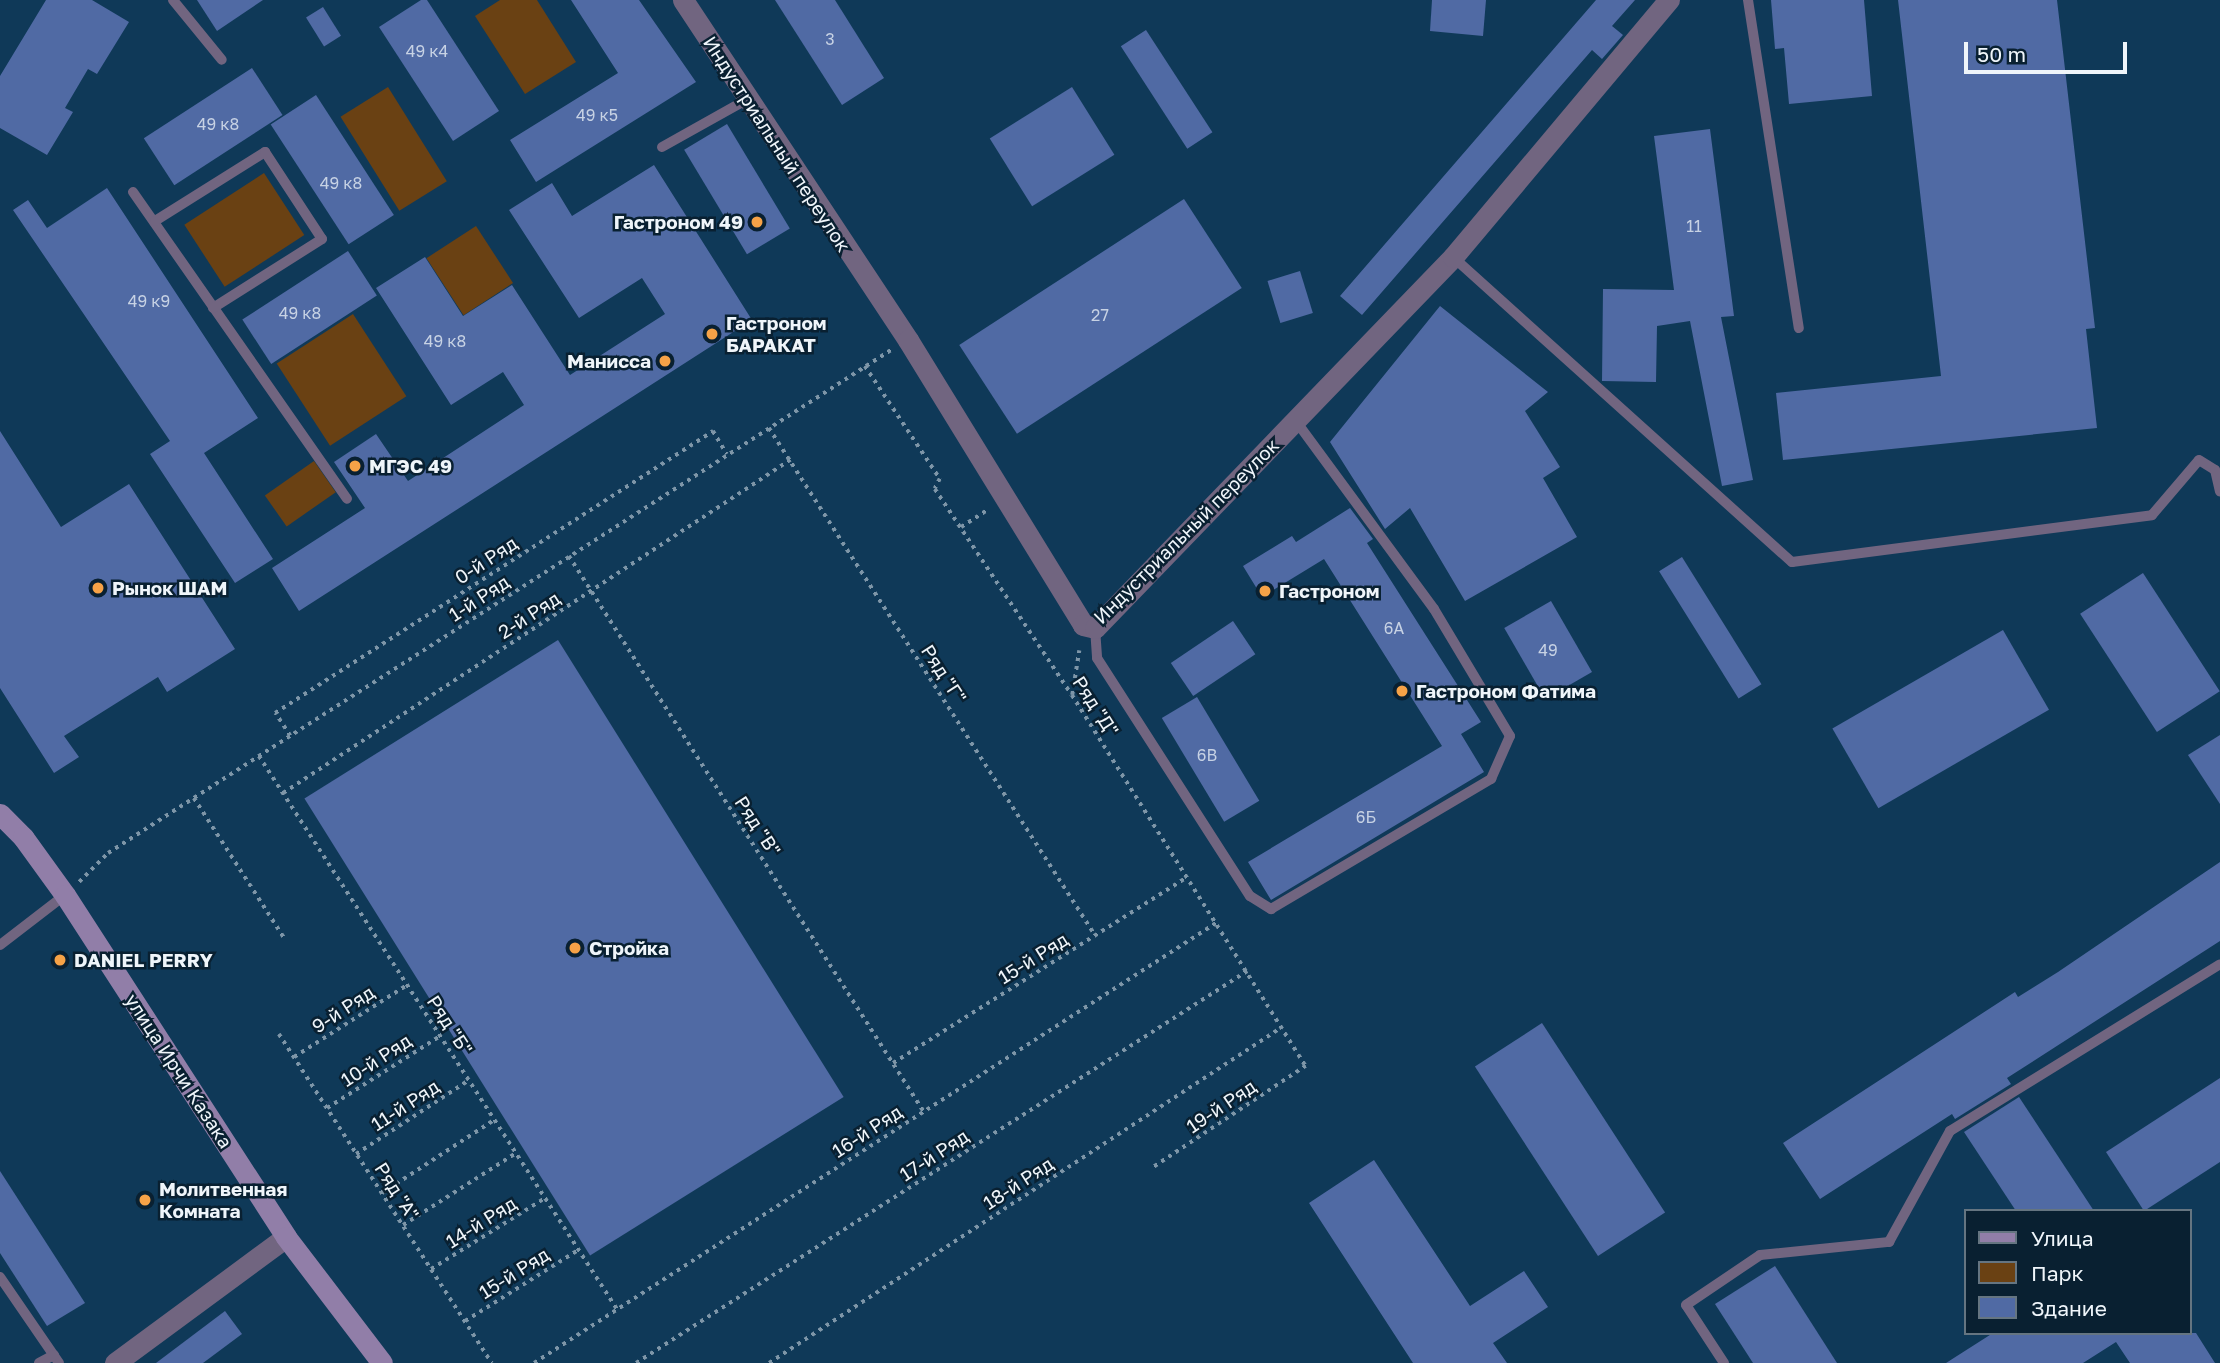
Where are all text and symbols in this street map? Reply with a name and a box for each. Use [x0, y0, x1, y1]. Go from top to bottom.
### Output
scale bar [1968, 28, 2131, 72]
house number: 3 [825, 29, 835, 49]
street label: Индустриальный переулок [699, 32, 855, 256]
house number: 49 к4 [406, 41, 448, 61]
text: 50 m [1977, 41, 2026, 67]
house number: 49 к5 [576, 105, 618, 125]
house number: 49 к8 [197, 114, 239, 134]
house number: 49 к8 [320, 173, 362, 193]
place label: Гастроном 49 [614, 211, 743, 233]
marker: Гастроном 49 [749, 214, 765, 230]
house number: 11 [1686, 216, 1702, 236]
house number: 49 к9 [128, 291, 170, 311]
house number: 49 к8 [279, 303, 321, 323]
house number: 27 [1091, 305, 1109, 325]
place label: Гастроном БАРАКАТ [726, 312, 827, 356]
marker: Гастроном БАРАКАТ [704, 326, 720, 342]
house number: 49 к8 [424, 331, 466, 351]
place label: Манисса [567, 350, 651, 372]
marker: Манисса [657, 353, 673, 369]
street label: Индустриальный переулок [1089, 434, 1283, 628]
place label: МГЭС 49 [369, 455, 452, 477]
marker: МГЭС 49 [347, 458, 363, 474]
street label: 0-й Ряд [450, 531, 522, 589]
street label: 1-й Ряд [444, 570, 514, 626]
place label: Рынок ШАМ [112, 577, 227, 599]
marker: Рынок ШАМ [90, 580, 106, 596]
place label: Гастроном [1279, 580, 1380, 602]
marker: Гастроном [1257, 583, 1273, 599]
street label: 2-й Ряд [494, 587, 564, 643]
house number: 6А [1384, 618, 1404, 638]
street label: Ряд "Г" [917, 640, 971, 708]
house number: 49 [1538, 640, 1558, 660]
street label: Ряд "Д" [1068, 672, 1124, 740]
place label: Гастроном Фатима [1416, 680, 1596, 702]
marker: Гастроном Фатима [1394, 683, 1410, 699]
house number: 6В [1197, 745, 1217, 765]
street label: Ряд "В" [730, 792, 786, 860]
house number: 6Б [1356, 807, 1376, 827]
street label: 15-й Ряд [994, 928, 1072, 988]
place label: Стройка [589, 937, 669, 959]
marker: Стройка [567, 940, 583, 956]
place label: DANIEL PERRY [74, 949, 213, 971]
marker: DANIEL PERRY [52, 952, 68, 968]
street label: 9-й Ряд [308, 980, 378, 1038]
street label: улица Ирчи Казака [121, 990, 237, 1152]
street label: Ряд "Б" [422, 991, 478, 1059]
street label: 10-й Ряд [337, 1029, 415, 1091]
street label: 19-й Ряд [1182, 1074, 1260, 1138]
street label: 11-й Ряд [367, 1075, 443, 1135]
street label: 16-й Ряд [828, 1100, 906, 1162]
street label: 17-й Ряд [895, 1124, 973, 1186]
street label: 18-й Ряд [979, 1152, 1057, 1214]
street label: Ряд "А" [370, 1158, 424, 1224]
place label: Молитвенная Комната [159, 1178, 287, 1222]
street label: 14-й Ряд [441, 1191, 521, 1253]
marker: Молитвенная Комната [137, 1192, 153, 1208]
legend [1965, 1209, 2192, 1335]
text: Улица [2031, 1225, 2094, 1251]
street label: 15-й Ряд [475, 1243, 553, 1303]
text: Парк [2031, 1260, 2084, 1286]
text: Здание [2031, 1295, 2107, 1321]

